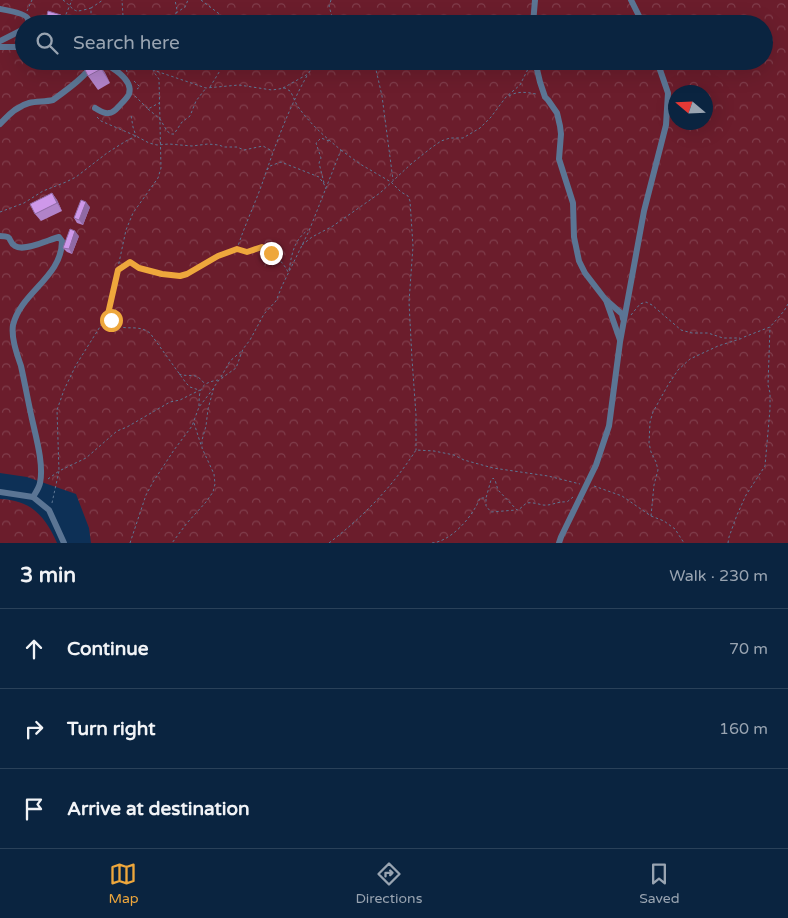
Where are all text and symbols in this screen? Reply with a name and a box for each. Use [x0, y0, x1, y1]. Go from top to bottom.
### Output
search box [15, 15, 773, 70]
icon: search [33, 29, 61, 57]
text: Search here [73, 32, 180, 54]
north arrow [668, 85, 713, 130]
route end [260, 242, 283, 265]
route start [100, 309, 123, 332]
text: 3 min [20, 563, 76, 588]
text: Walk · 230 m [669, 566, 768, 586]
icon: ahead [20, 635, 48, 663]
text: Continue [67, 638, 149, 660]
text: 70 m [729, 639, 768, 659]
icon: right [20, 715, 48, 743]
text: Turn right [67, 718, 155, 740]
text: 160 m [719, 719, 768, 739]
icon: arrive [20, 795, 48, 823]
text: Arrive at destination [67, 798, 250, 820]
tab: Map [108, 860, 139, 907]
tab: Directions [355, 860, 422, 907]
tab: Saved [639, 860, 680, 907]

